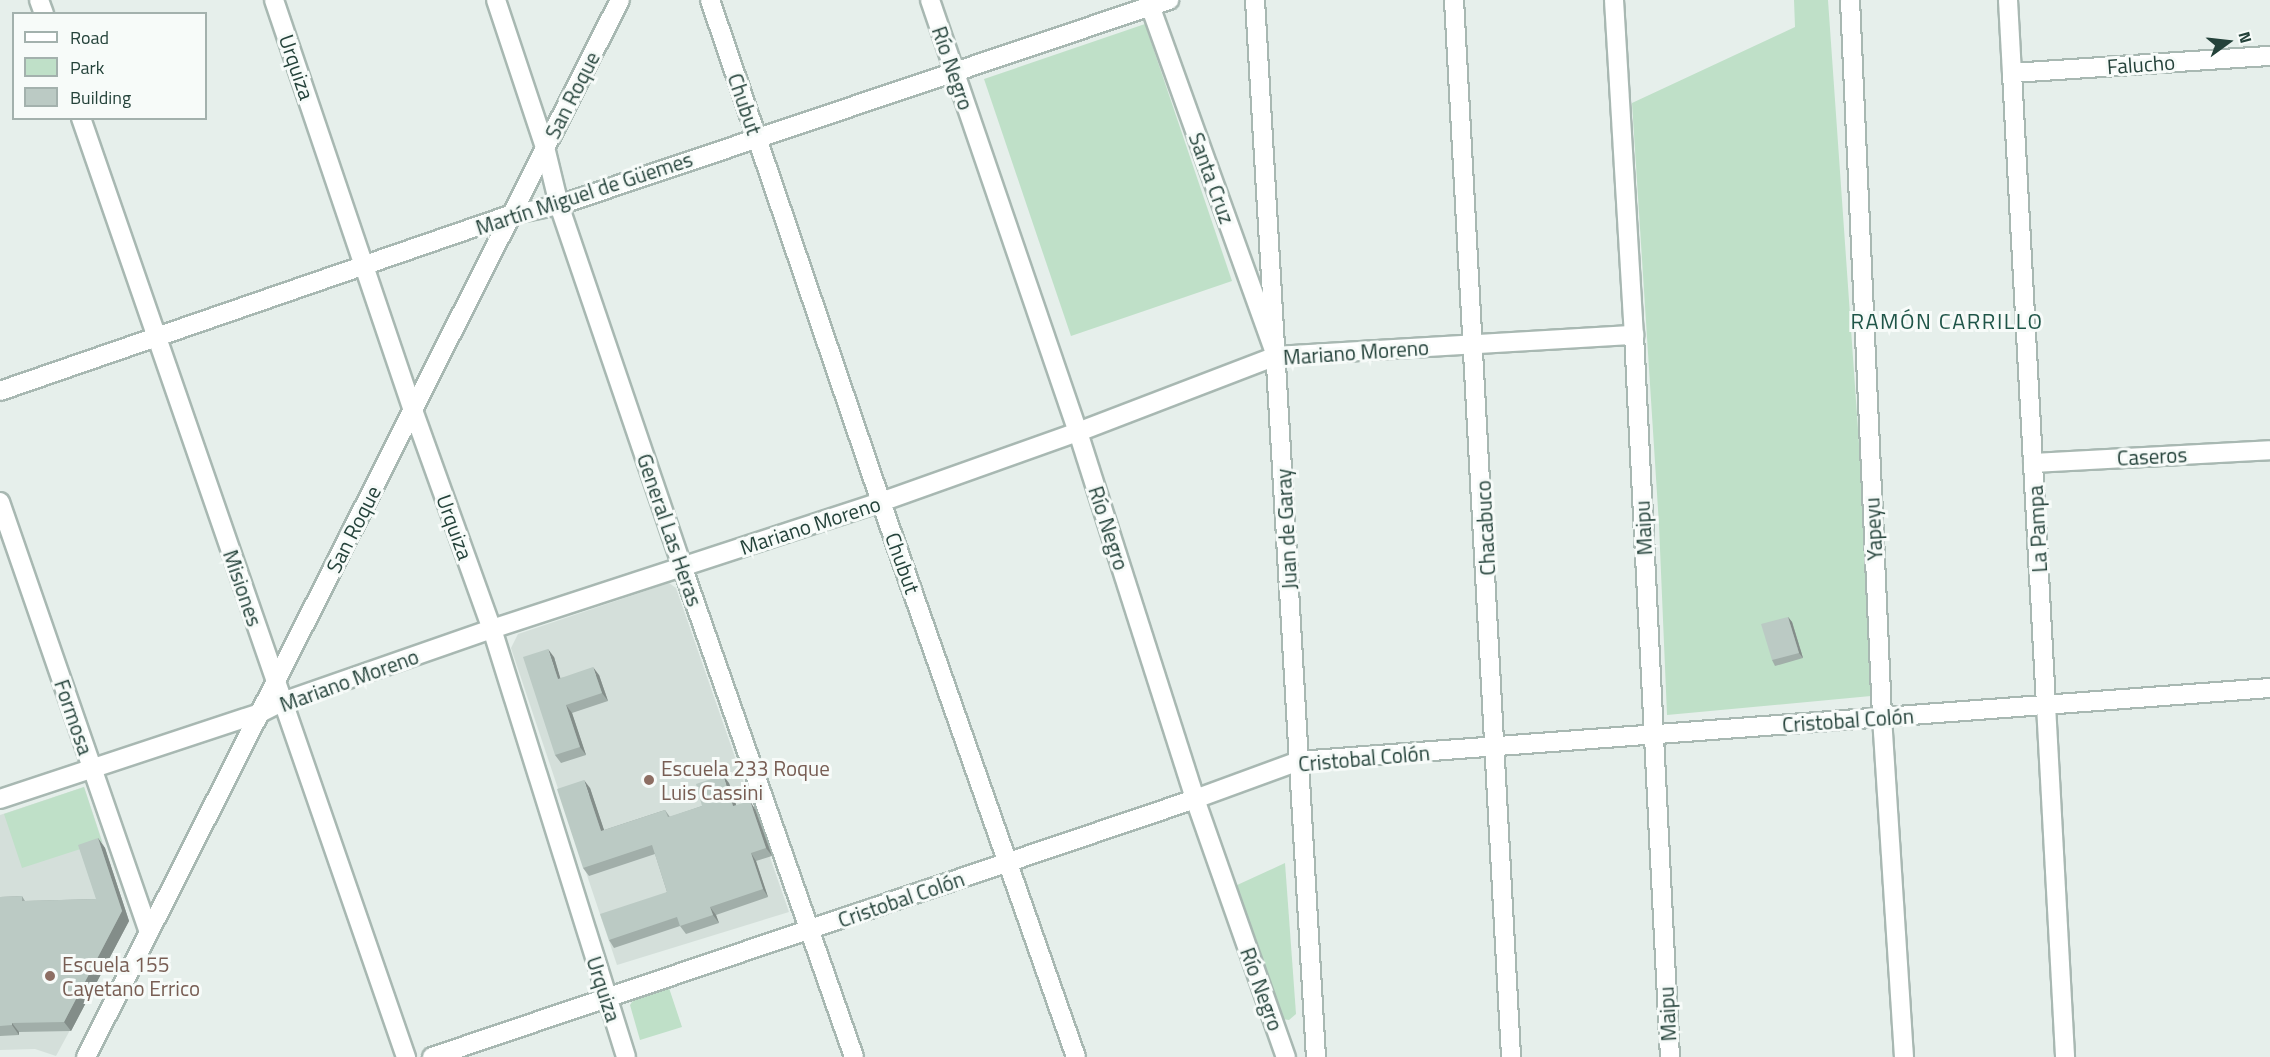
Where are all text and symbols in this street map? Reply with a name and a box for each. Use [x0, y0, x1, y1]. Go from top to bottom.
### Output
legend [12, 12, 207, 120]
north arrow [2198, 12, 2258, 72]
street label: Río Negro [927, 23, 979, 113]
text: Road [70, 24, 109, 51]
text: N [2232, 29, 2258, 46]
street label: Urquiza [274, 31, 320, 103]
street label: San Roque [539, 47, 605, 143]
street label: Falucho [2106, 49, 2176, 79]
text: Park [70, 54, 104, 81]
street label: Chubut [723, 70, 767, 138]
text: Building [70, 84, 131, 111]
street label: Santa Cruz [1184, 129, 1240, 227]
street label: Martín Miguel de Güemes [472, 146, 696, 240]
district label: RAMÓN CARRILLO [1851, 309, 2043, 335]
street label: Mariano Moreno [1282, 334, 1430, 370]
street label: Caseros [2116, 442, 2188, 470]
street label: General Las Heras [632, 450, 708, 610]
street label: Juan de Garay [1270, 468, 1302, 590]
street label: Chacabuco [1470, 480, 1500, 576]
street label: San Roque [320, 481, 386, 577]
street label: Río Negro [1084, 483, 1134, 573]
street label: La Pampa [2022, 485, 2052, 573]
street label: Mariano Moreno [737, 490, 883, 560]
street label: Urquiza [432, 491, 478, 563]
street label: Yapeyu [1859, 497, 1887, 561]
street label: Maipu [1629, 500, 1657, 556]
street label: Chubut [880, 529, 926, 597]
street label: Misiones [218, 546, 268, 630]
street label: Mariano Moreno [276, 643, 422, 717]
street label: Formosa [49, 676, 99, 758]
street label: Cristobal Colón [1781, 703, 1915, 737]
street label: Cristobal Colón [1297, 740, 1431, 776]
place label: Escuela 233 Roque Luis Cassini [661, 755, 830, 805]
marker: Escuela 233 Roque Luis Cassini [642, 773, 656, 787]
street label: Cristobal Colón [835, 866, 967, 932]
street label: Río Negro [1235, 944, 1289, 1034]
place label: Escuela 155 Cayetano Errico [62, 951, 200, 1001]
street label: Urquiza [582, 953, 626, 1025]
marker: Escuela 155 Cayetano Errico [43, 969, 57, 983]
street label: Maipu [1653, 986, 1681, 1042]

